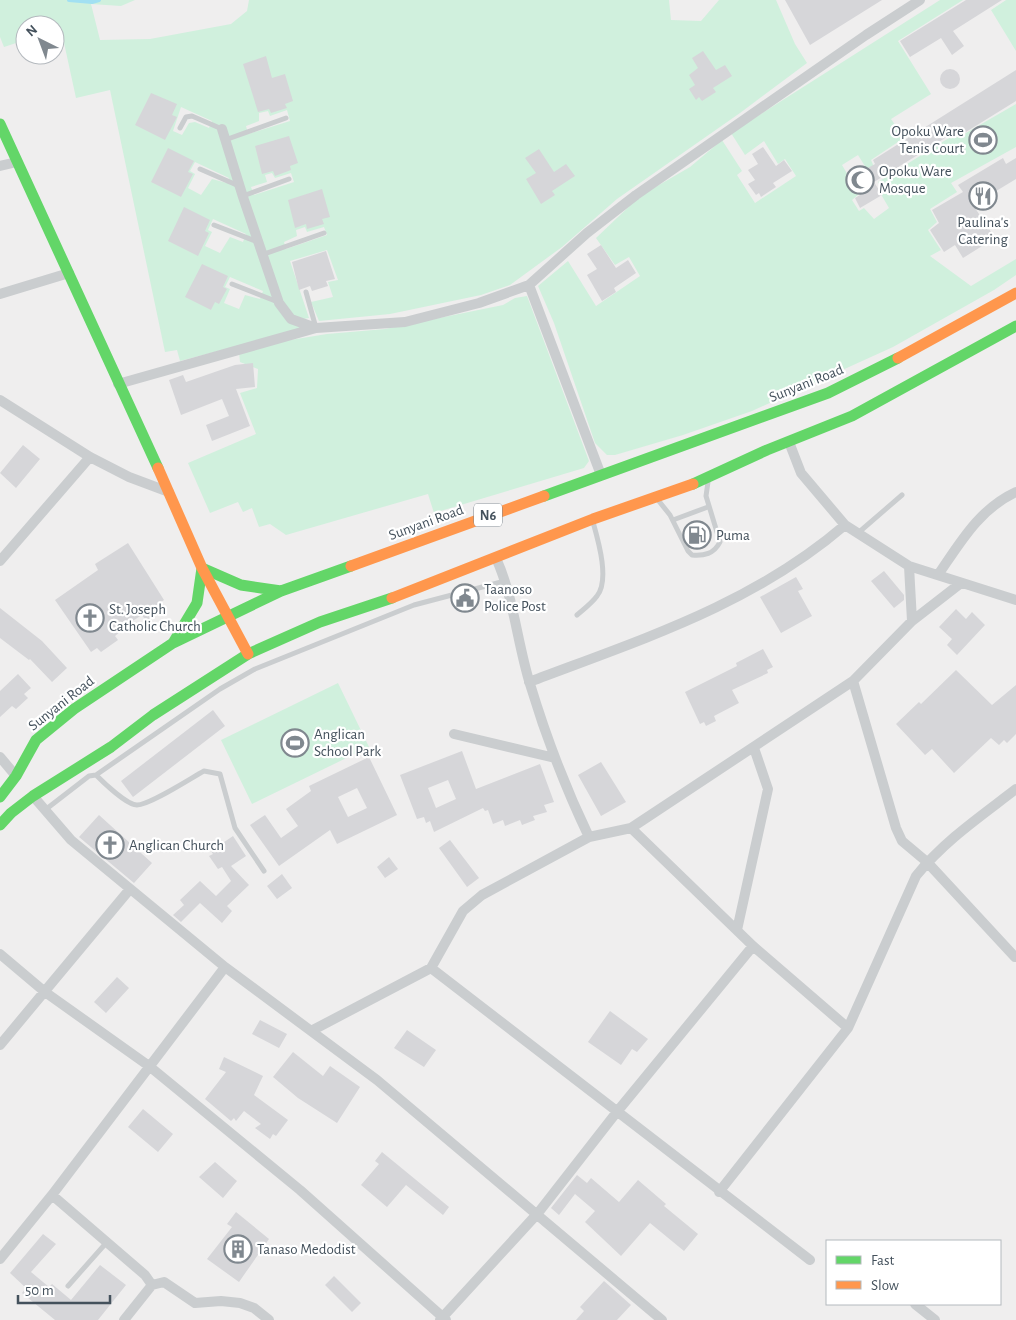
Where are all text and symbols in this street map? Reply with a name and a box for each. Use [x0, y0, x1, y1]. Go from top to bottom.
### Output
north arrow [15, 15, 65, 65]
text: N [24, 23, 40, 40]
place label: Opoku Ware Tenis Court [891, 124, 964, 156]
sports icon: Opoku Ware Tenis Court [968, 125, 998, 155]
place label: Opoku Ware Mosque [879, 164, 952, 196]
mosque icon: Opoku Ware Mosque [845, 165, 875, 195]
restaurant icon: Paulina's Catering [968, 181, 998, 211]
place label: Paulina's Catering [957, 215, 1009, 247]
street label: Sunyani Road [767, 362, 846, 405]
street label: Sunyani Road [387, 502, 466, 543]
road number: N6 [474, 504, 502, 526]
fuel station icon: Puma [682, 520, 712, 550]
place label: Puma [716, 528, 750, 543]
place label: Taanoso Police Post [484, 582, 546, 614]
public building icon: Taanoso Police Post [450, 583, 480, 613]
place label: St. Joseph Catholic Church [109, 602, 201, 634]
church icon: St. Joseph Catholic Church [75, 603, 105, 633]
street label: Sunyani Road [26, 673, 97, 734]
place label: Anglican School Park [314, 727, 381, 759]
sports icon: Anglican School Park [280, 728, 310, 758]
church icon: Anglican Church [95, 830, 125, 860]
place label: Anglican Church [129, 838, 224, 853]
building icon: Tanaso Medodist [223, 1234, 253, 1264]
legend [826, 1240, 1001, 1305]
place label: Tanaso Medodist [257, 1242, 356, 1257]
text: Fast [871, 1253, 895, 1268]
scale bar [18, 1272, 110, 1304]
text: Slow [871, 1278, 899, 1293]
text: 50 m [25, 1283, 54, 1298]

